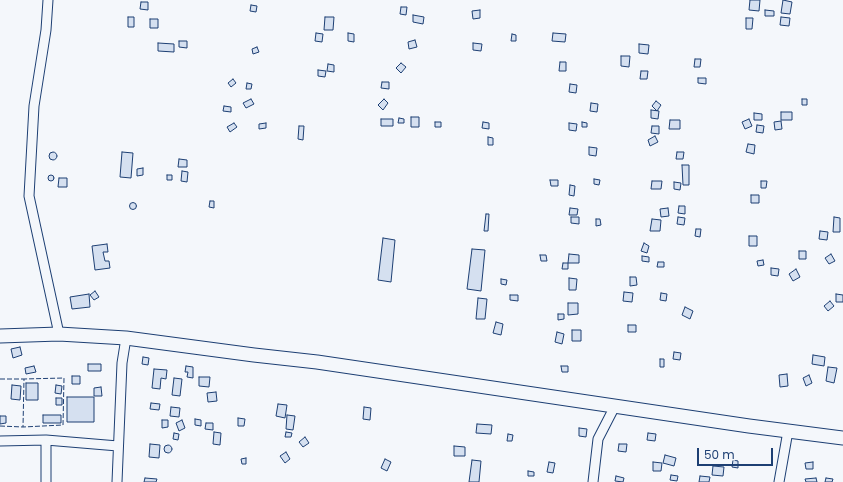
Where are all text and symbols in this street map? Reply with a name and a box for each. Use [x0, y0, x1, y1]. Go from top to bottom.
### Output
scale bar [699, 440, 775, 466]
text: 50 m [704, 446, 735, 463]

